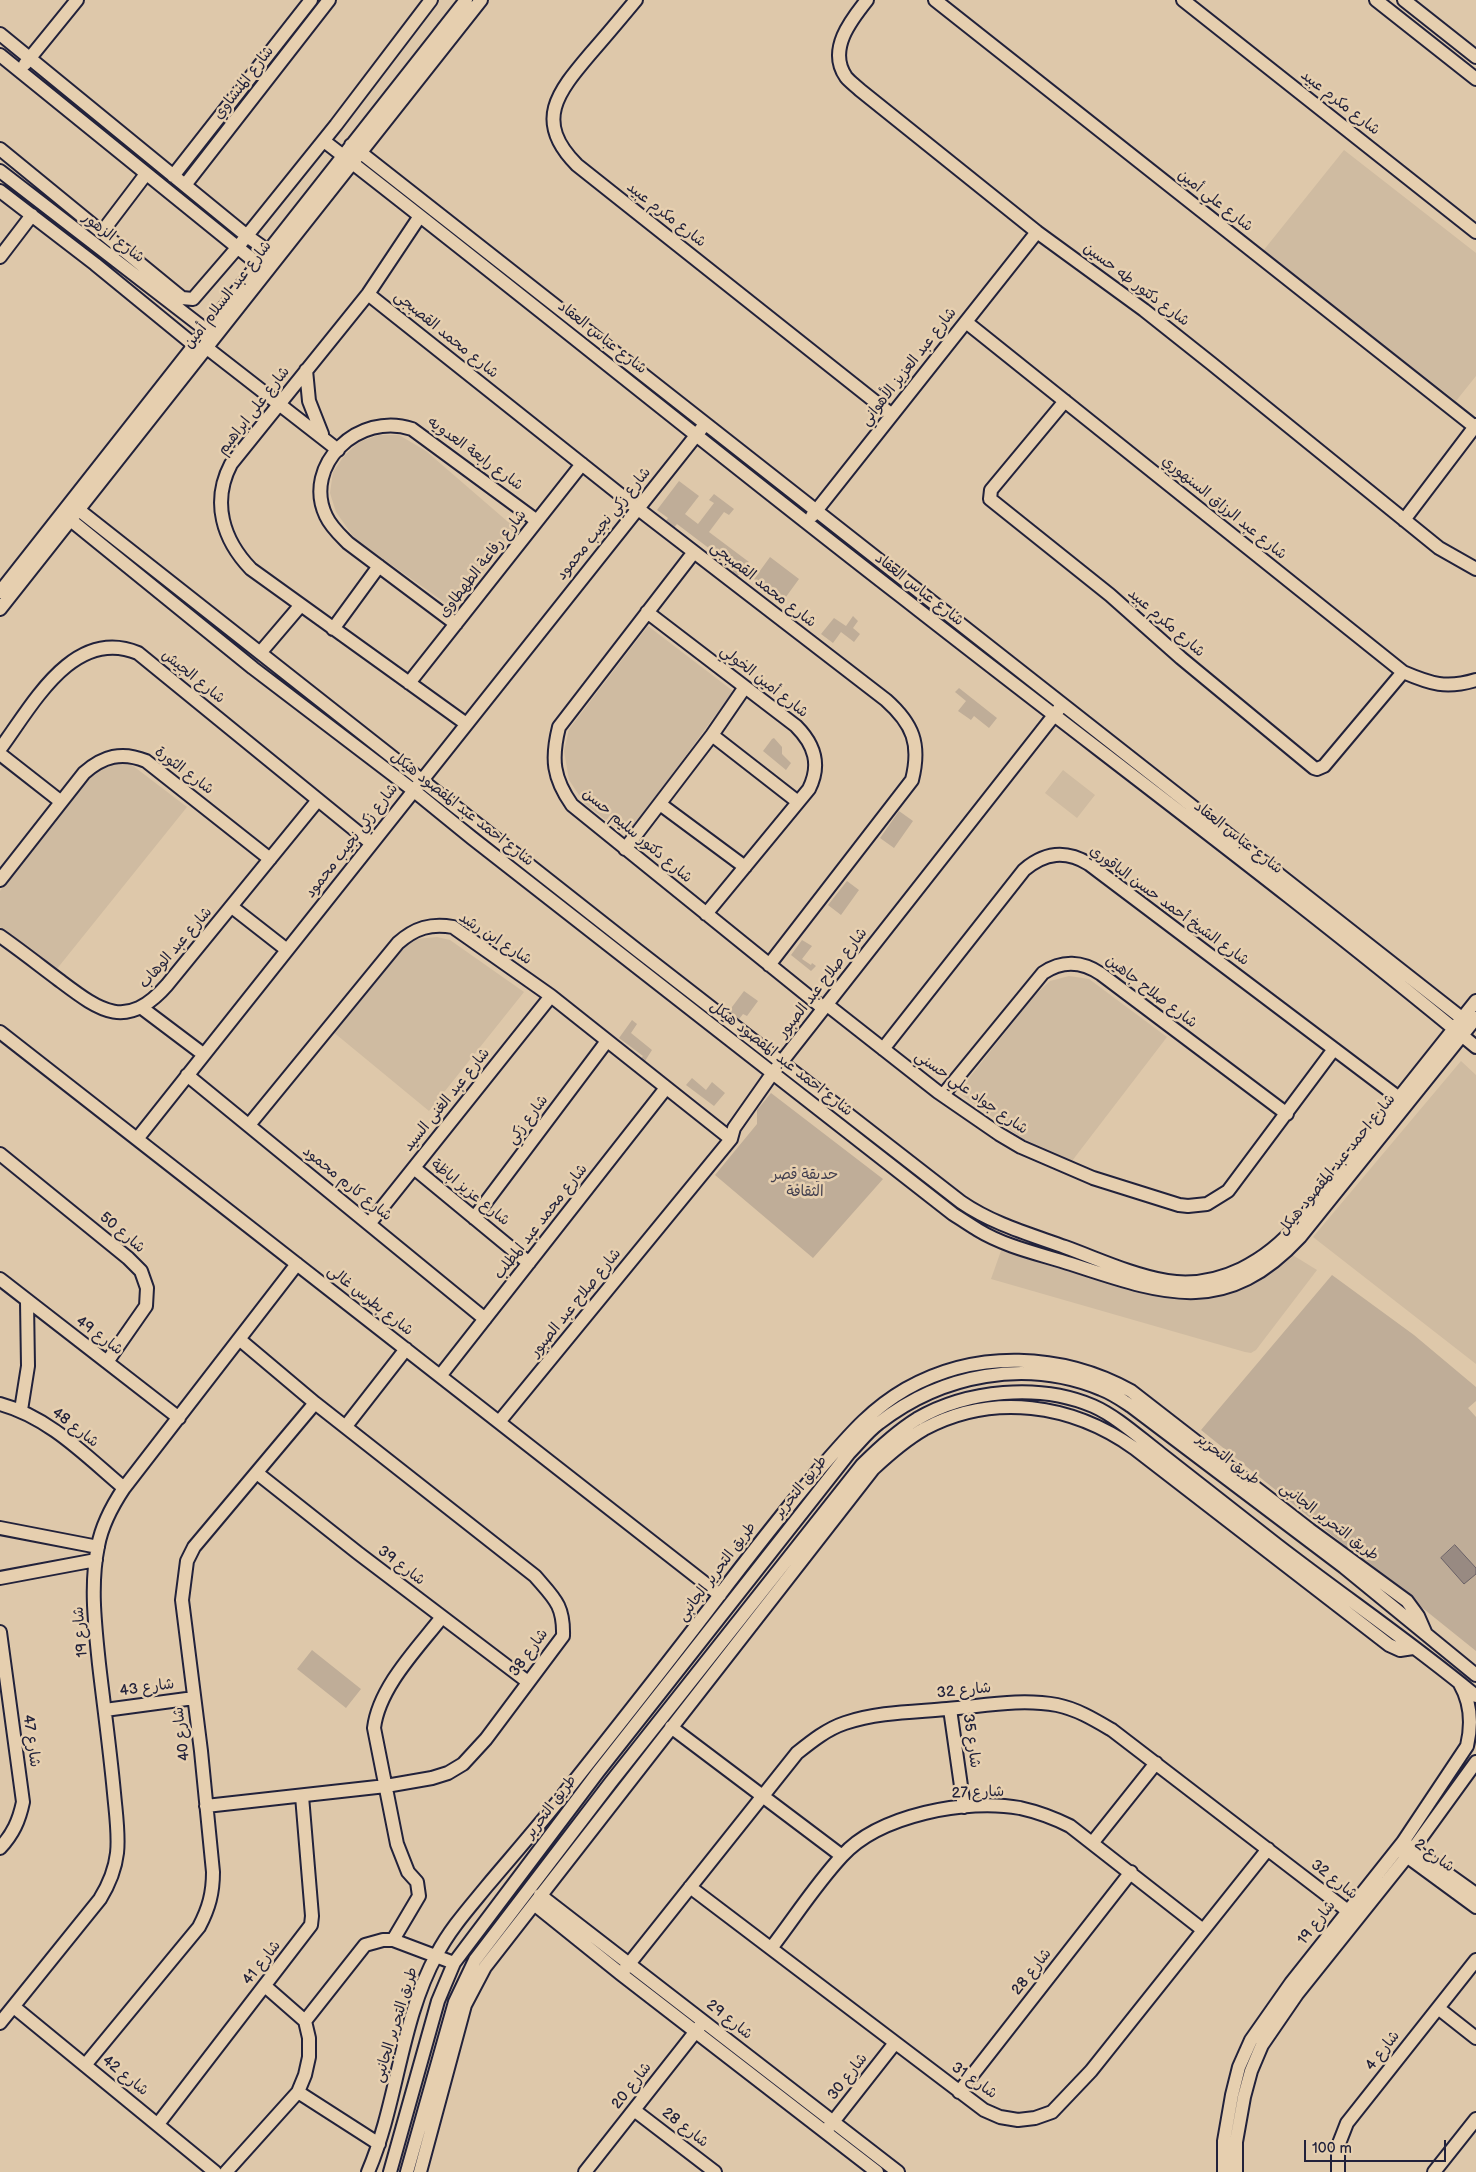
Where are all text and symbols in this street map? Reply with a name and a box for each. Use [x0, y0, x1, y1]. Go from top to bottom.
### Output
street label: شارع المنشاوي [210, 43, 278, 123]
street label: شارع مكرم عبيد [1297, 66, 1383, 140]
street label: شارع علي أمين [1174, 166, 1256, 236]
street label: شارع مكرم عبيد [623, 178, 709, 252]
street label: شارع الزهور [78, 209, 148, 267]
street label: شارع عبد السلام أمين [180, 237, 276, 353]
street label: شارع دكتور طه حسين [1079, 239, 1193, 331]
street label: شارع محمد القصبجى [390, 287, 502, 383]
street label: شارع عباس العقاد [554, 298, 650, 378]
street label: شارع عبد العزيز الأهواني [857, 304, 961, 430]
street label: شارع على ابراهيم [214, 363, 294, 459]
street label: شارع رابعة العدويه [424, 413, 526, 495]
street label: شارع عبد الرزاق السنهوري [1158, 452, 1290, 564]
street label: شارع زكي نجيب محمود [553, 464, 655, 584]
street label: شارع رفاعة الطهطاوى [435, 507, 531, 621]
street label: شارع محمد القصبجى [707, 538, 819, 632]
street label: شارع عباس العقاد [871, 550, 967, 630]
street label: شارع مكرم عبيد [1124, 585, 1208, 661]
street label: شارع أمين الخولي [716, 642, 812, 722]
street label: شارع الجيش [158, 646, 228, 708]
street label: شارع الثورة [151, 743, 217, 799]
street label: شارع احمد عبد المقصود هيكل [387, 748, 537, 870]
street label: شارع زكي نجيب محمود [302, 780, 402, 902]
street label: شارع دكتور سليم حسن [578, 785, 696, 887]
street label: شارع عباس العقاد [1190, 798, 1286, 878]
street label: شارع الشيخ أحمد حسن الباقوري [1086, 842, 1252, 970]
street label: شارع عبد الوهاب [136, 904, 216, 992]
street label: شارع ابن رشد [455, 909, 535, 969]
street label: شارع صلاح عبد الصبور [775, 924, 871, 1042]
street label: شارع صلاح جاهين [1101, 952, 1201, 1032]
street label: شارع احمد عبد المقصود هيكل [706, 998, 856, 1120]
street label: شارع عبد الغنى السيد [400, 1045, 494, 1155]
street label: شارع جواد علي حسني [911, 1047, 1031, 1139]
street label: شارع احمد عبد المقصود هيكل [1274, 1091, 1400, 1239]
street label: شارع زكي [504, 1092, 552, 1148]
street label: شارع كارم محمود [299, 1142, 395, 1226]
street label: شارع عزيز اباظة [427, 1156, 513, 1230]
street label: شارع محمد عبد المطلب [490, 1161, 592, 1283]
park label: حديقة قصر الثقافة [772, 1166, 838, 1201]
street label: شارع 50 [96, 1209, 148, 1257]
street label: شارع صلاح عبد الصبور [527, 1245, 625, 1361]
street label: شارع بطرس غالى [323, 1262, 417, 1340]
street label: شارع 49 [72, 1312, 126, 1360]
street label: شارع 48 [48, 1404, 102, 1452]
street label: طريق التحرير [1193, 1430, 1263, 1490]
street label: طريق التحرير [771, 1452, 831, 1522]
street label: طريق التحرير الجانبى [1276, 1479, 1382, 1565]
street label: طريق التحرير الجانبى [674, 1519, 760, 1625]
street label: شارع 39 [374, 1542, 428, 1590]
street label: شارع 19 [70, 1606, 92, 1658]
street label: شارع 38 [506, 1626, 552, 1680]
street label: شارع 43 [119, 1675, 175, 1701]
street label: شارع 32 [936, 1679, 992, 1703]
street label: شارع 40 [170, 1706, 194, 1762]
street label: شارع 47 [18, 1713, 44, 1769]
street label: شارع 35 [958, 1713, 984, 1769]
street label: طريق التحرير [521, 1772, 581, 1842]
street label: شارع 27 [951, 1783, 1005, 1803]
street label: شارع 2 [1410, 1835, 1458, 1877]
street label: شارع 32 [1307, 1856, 1361, 1904]
street label: شارع 19 [1294, 1897, 1340, 1949]
street label: شارع 41 [239, 1937, 285, 1989]
street label: شارع 28 [1008, 1945, 1056, 1999]
street label: طريق التحرير الجانبى [370, 1965, 422, 2085]
street label: شارع 29 [702, 1996, 756, 2044]
street label: شارع 4 [1362, 2027, 1404, 2075]
street label: شارع 30 [824, 2050, 872, 2104]
street label: شارع 42 [98, 2052, 152, 2100]
street label: شارع 20 [608, 2059, 656, 2113]
street label: شارع 31 [948, 2059, 1000, 2103]
street label: شارع 28 [658, 2104, 712, 2152]
scale bar [1306, 2130, 1448, 2162]
text: 100 m [1312, 2139, 1352, 2158]

